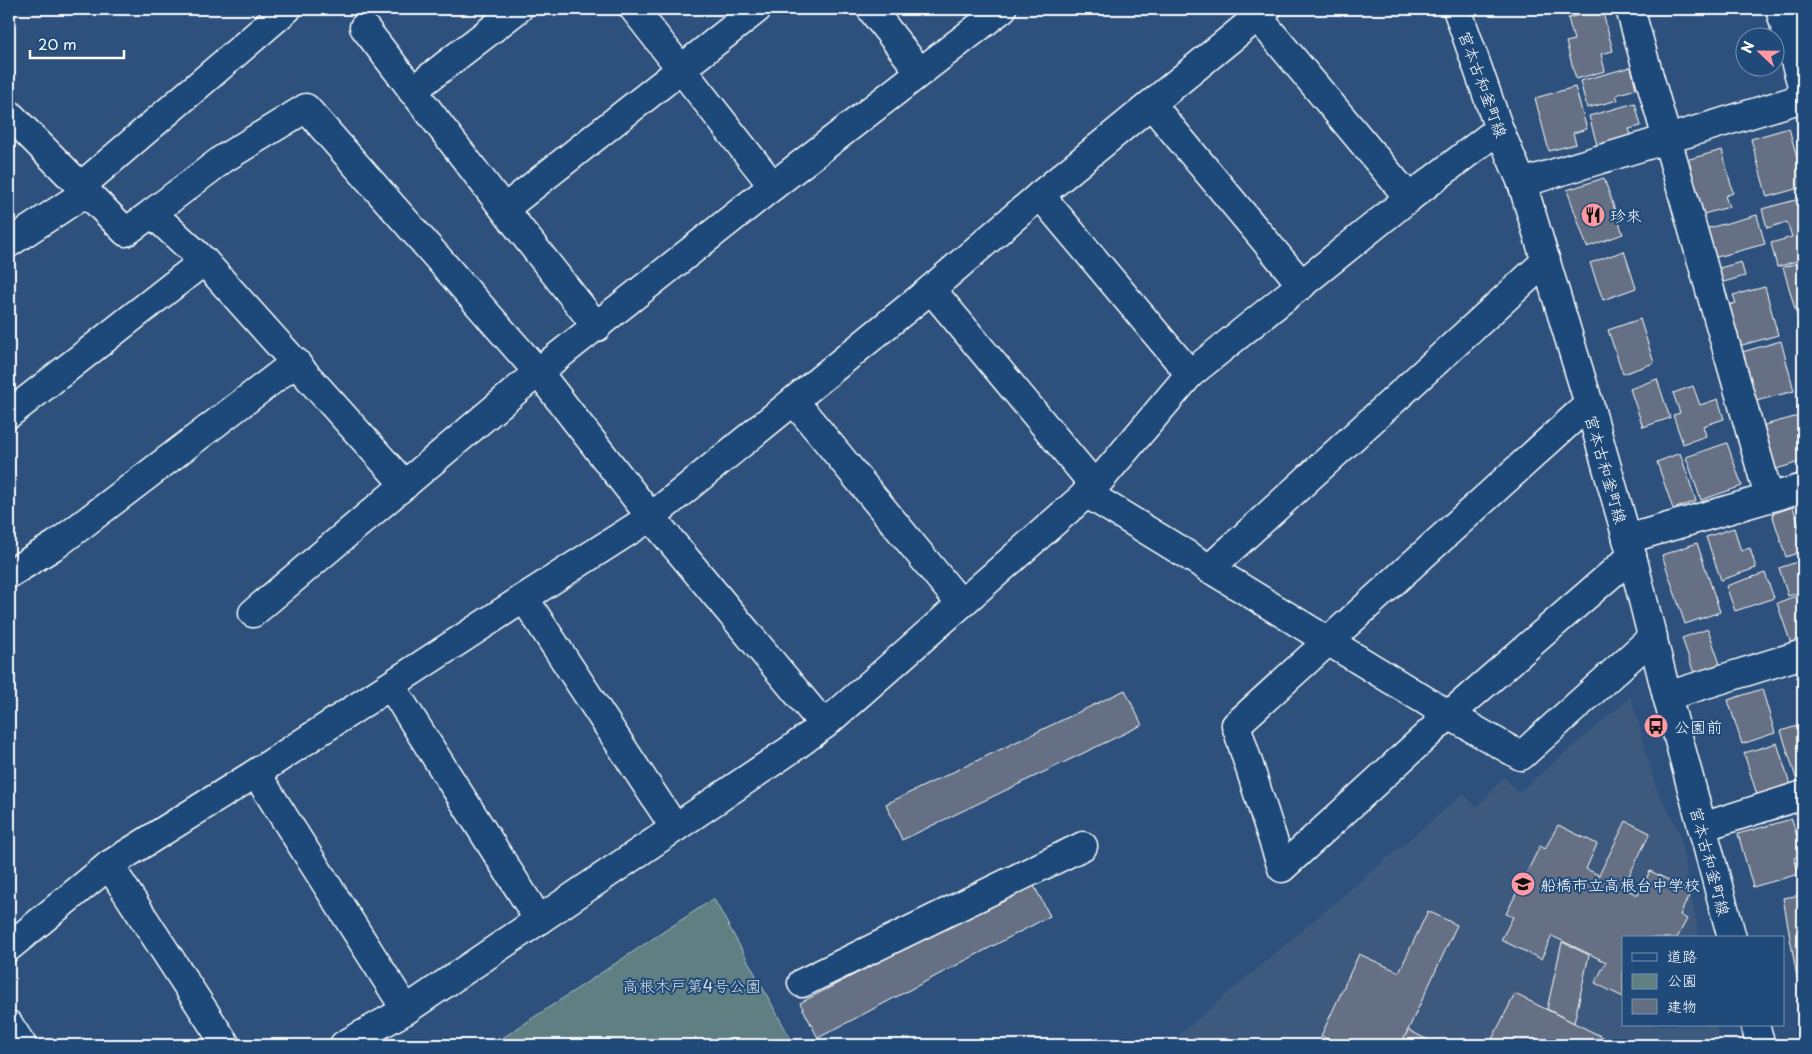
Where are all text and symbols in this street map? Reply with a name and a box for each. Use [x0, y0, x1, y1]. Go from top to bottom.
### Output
street label: 宮本古和釜町線 [1454, 27, 1514, 141]
scale bar [30, 28, 124, 60]
north arrow [1734, 28, 1784, 78]
text: 20 m [38, 32, 77, 55]
text: N [1736, 38, 1759, 56]
restaurant icon: 珍來 [1580, 202, 1606, 228]
place label: 珍來 [1610, 203, 1642, 227]
street label: 宮本古和釜町線 [1580, 412, 1634, 526]
bus stop icon: 公園前 [1643, 713, 1669, 739]
place label: 公園前 [1674, 714, 1722, 738]
street label: 宮本古和釜町線 [1685, 804, 1737, 918]
school or university icon: 船橋市立高根台中学校 [1510, 871, 1536, 897]
place label: 船橋市立高根台中学校 [1540, 872, 1700, 896]
legend [1622, 936, 1784, 1026]
text: 道路 [1667, 944, 1697, 967]
text: 公園 [1667, 968, 1697, 991]
park label: 高根木戸第4号公園 [623, 973, 761, 997]
text: 建物 [1667, 994, 1697, 1017]

